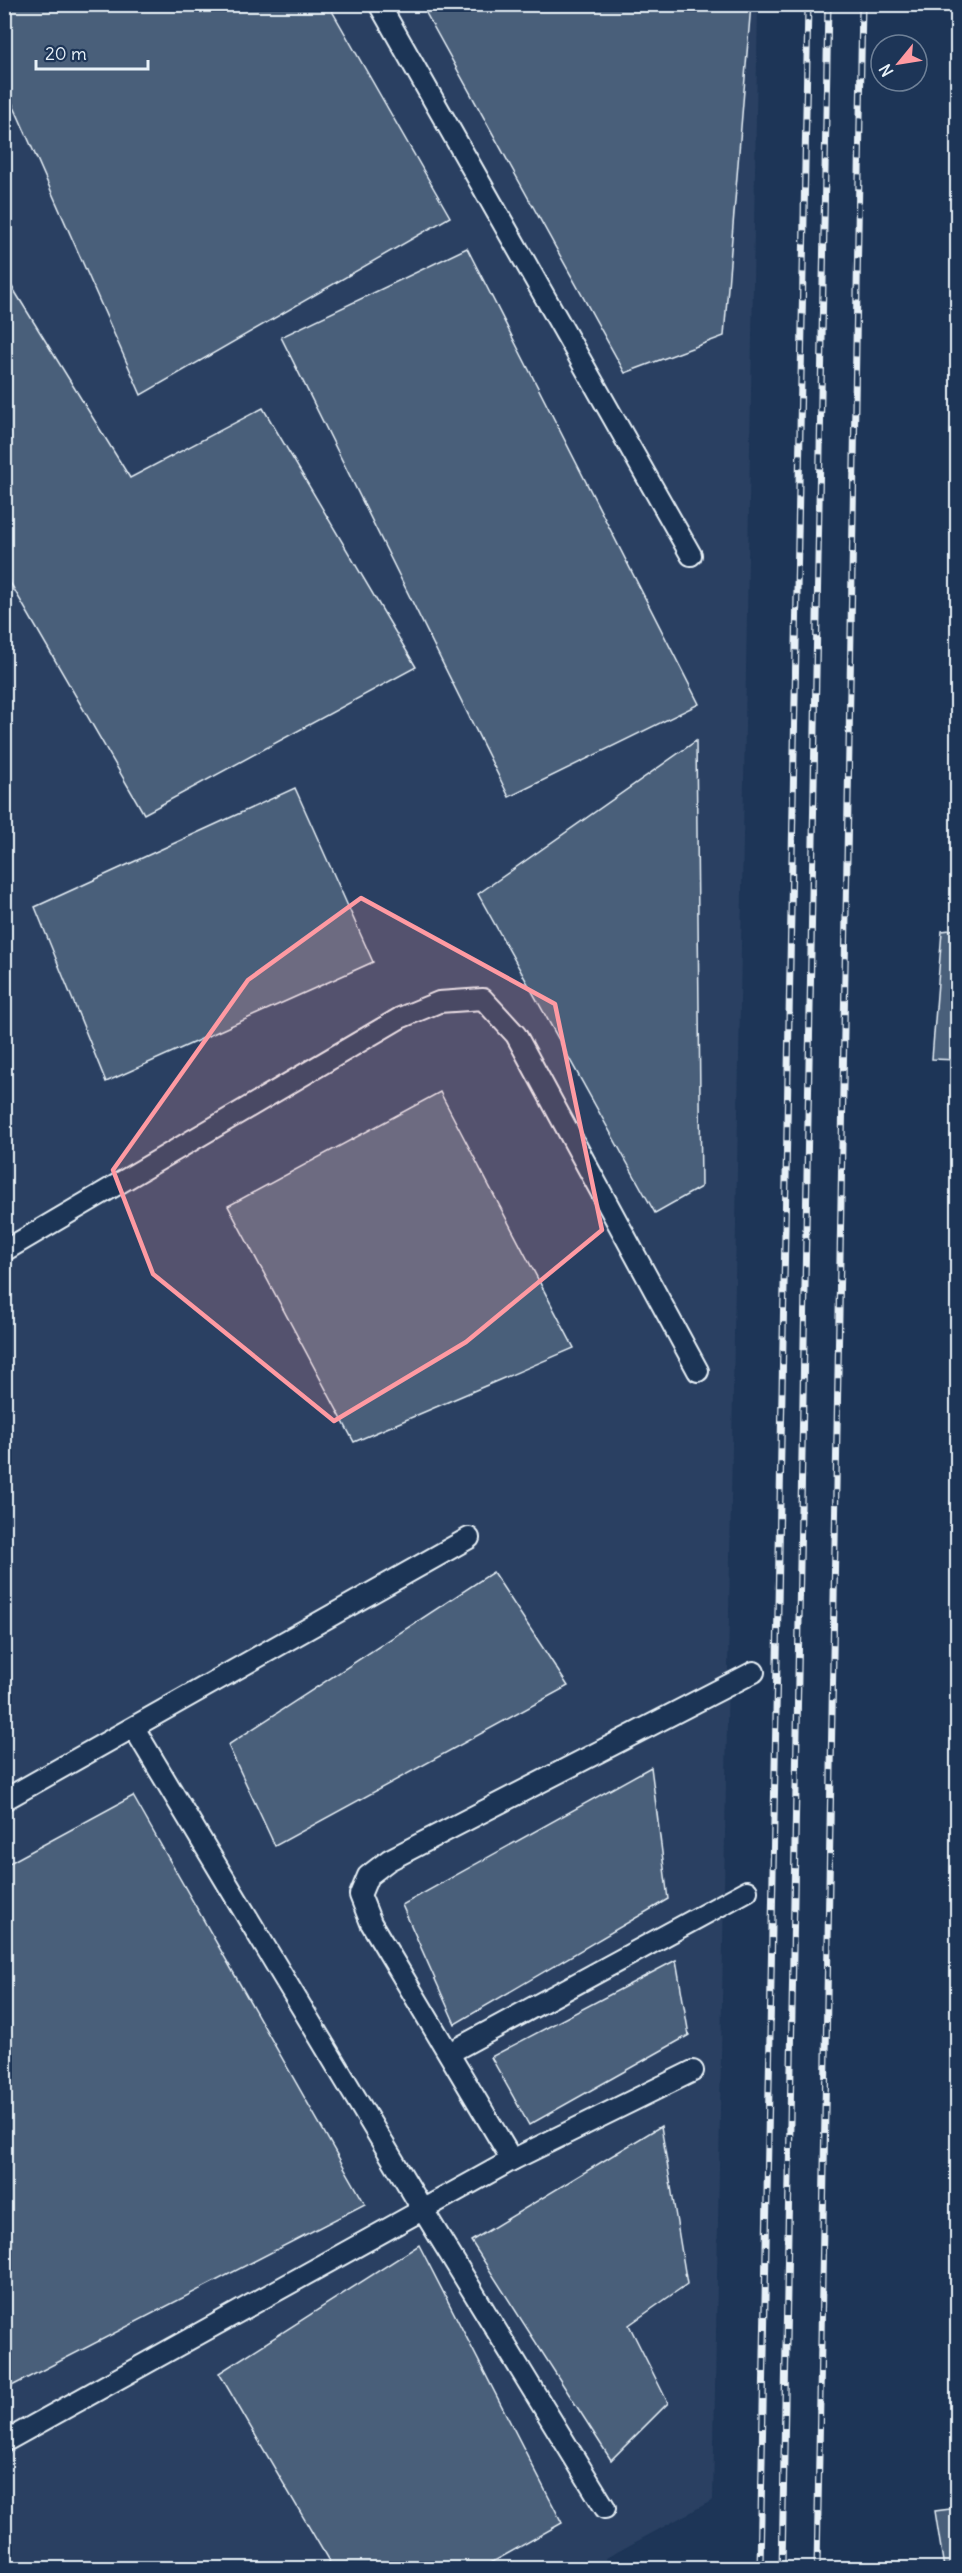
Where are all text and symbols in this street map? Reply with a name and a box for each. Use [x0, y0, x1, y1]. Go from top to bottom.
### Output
scale bar [36, 33, 148, 71]
north arrow [869, 33, 929, 93]
text: 20 m [45, 42, 87, 65]
text: N [875, 61, 897, 80]

